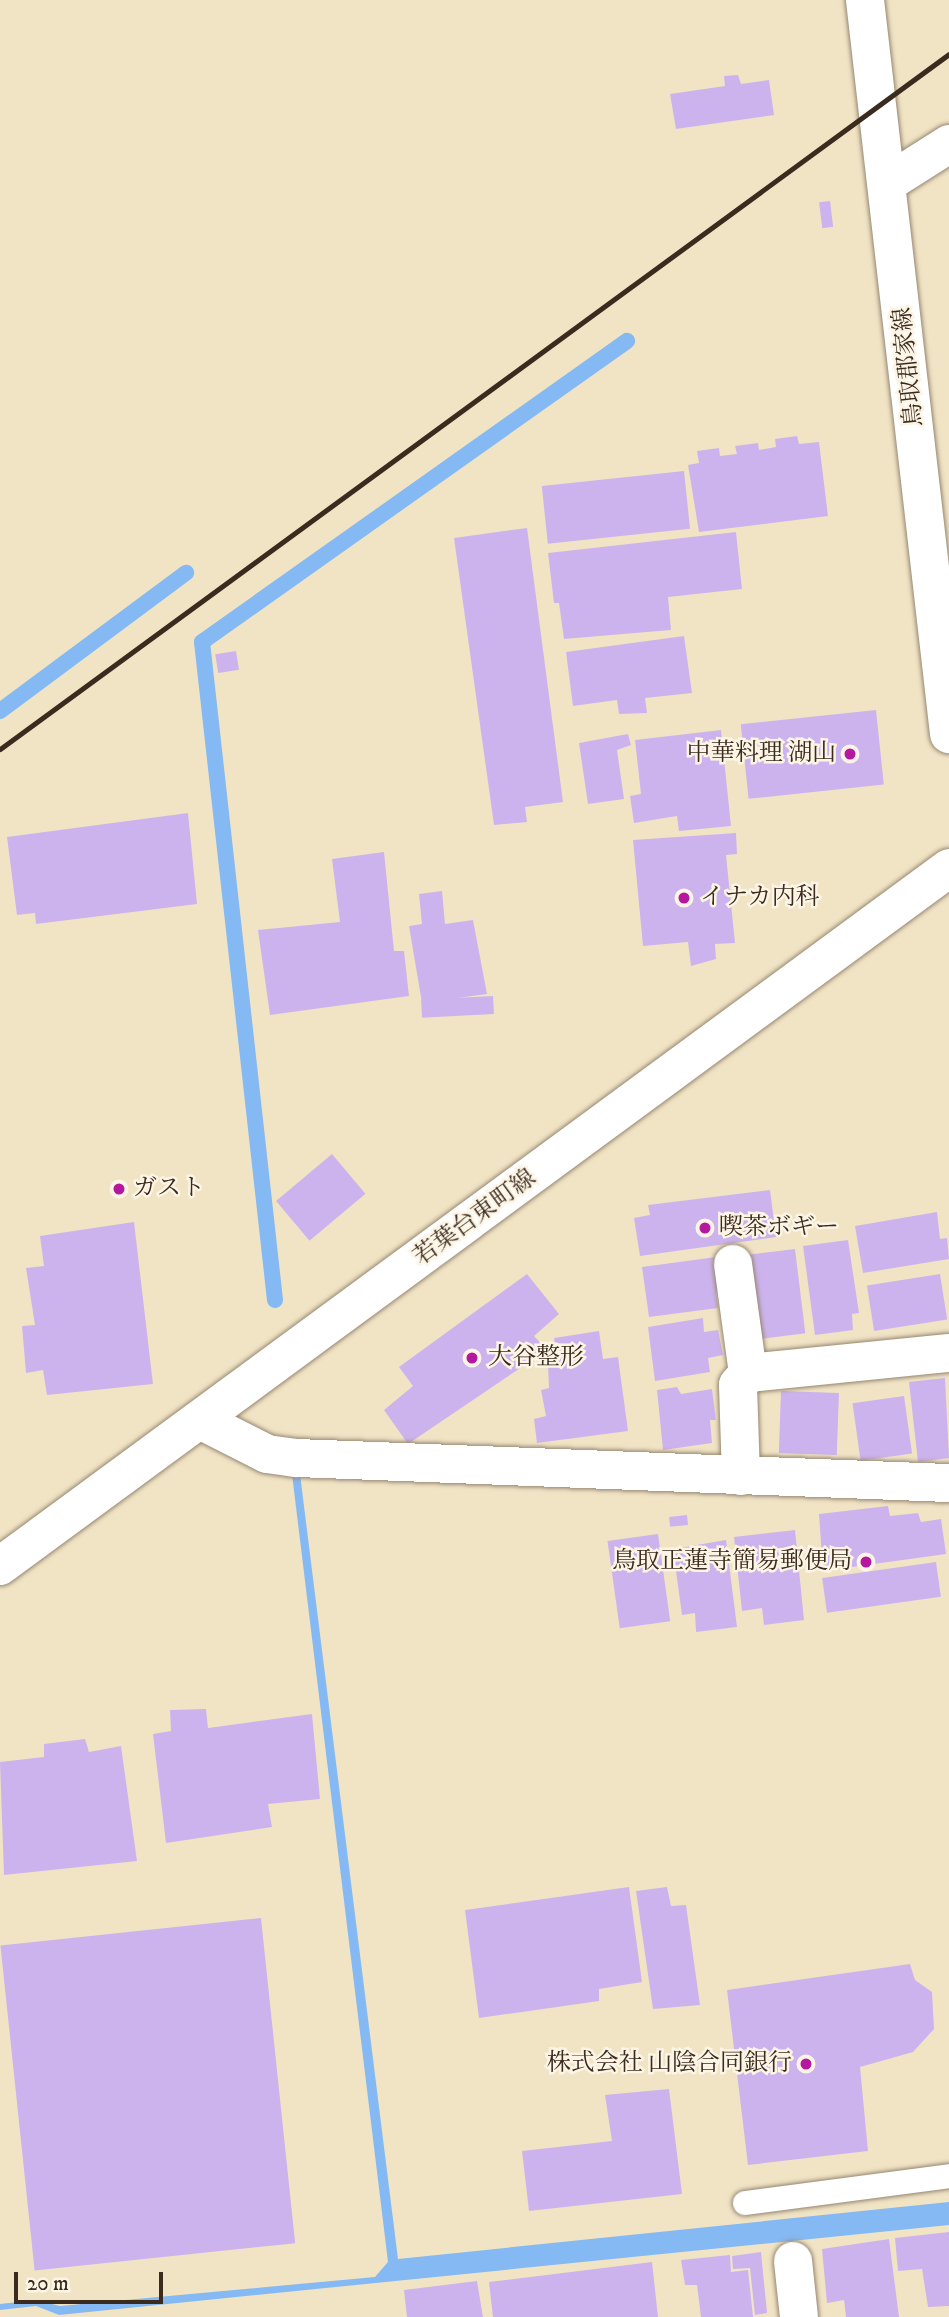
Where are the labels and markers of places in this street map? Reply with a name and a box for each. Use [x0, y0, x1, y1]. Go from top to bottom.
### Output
place label: 中華料理 湖山 [687, 740, 836, 768]
marker: 中華料理 湖山 [842, 746, 858, 762]
place label: イナカ内科 [700, 884, 820, 912]
marker: イナカ内科 [674, 888, 694, 908]
place label: ガスト [133, 1175, 205, 1203]
marker: ガスト [111, 1181, 127, 1197]
place label: 喫茶ボギー [719, 1214, 839, 1242]
marker: 喫茶ボギー [697, 1220, 713, 1236]
place label: 大谷整形 [488, 1344, 584, 1372]
marker: 大谷整形 [462, 1348, 482, 1368]
place label: 鳥取正蓮寺簡易郵便局 [612, 1548, 852, 1576]
marker: 鳥取正蓮寺簡易郵便局 [858, 1554, 874, 1570]
place label: 株式会社 山陰合同銀行 [547, 2050, 792, 2078]
marker: 株式会社 山陰合同銀行 [798, 2056, 814, 2072]

